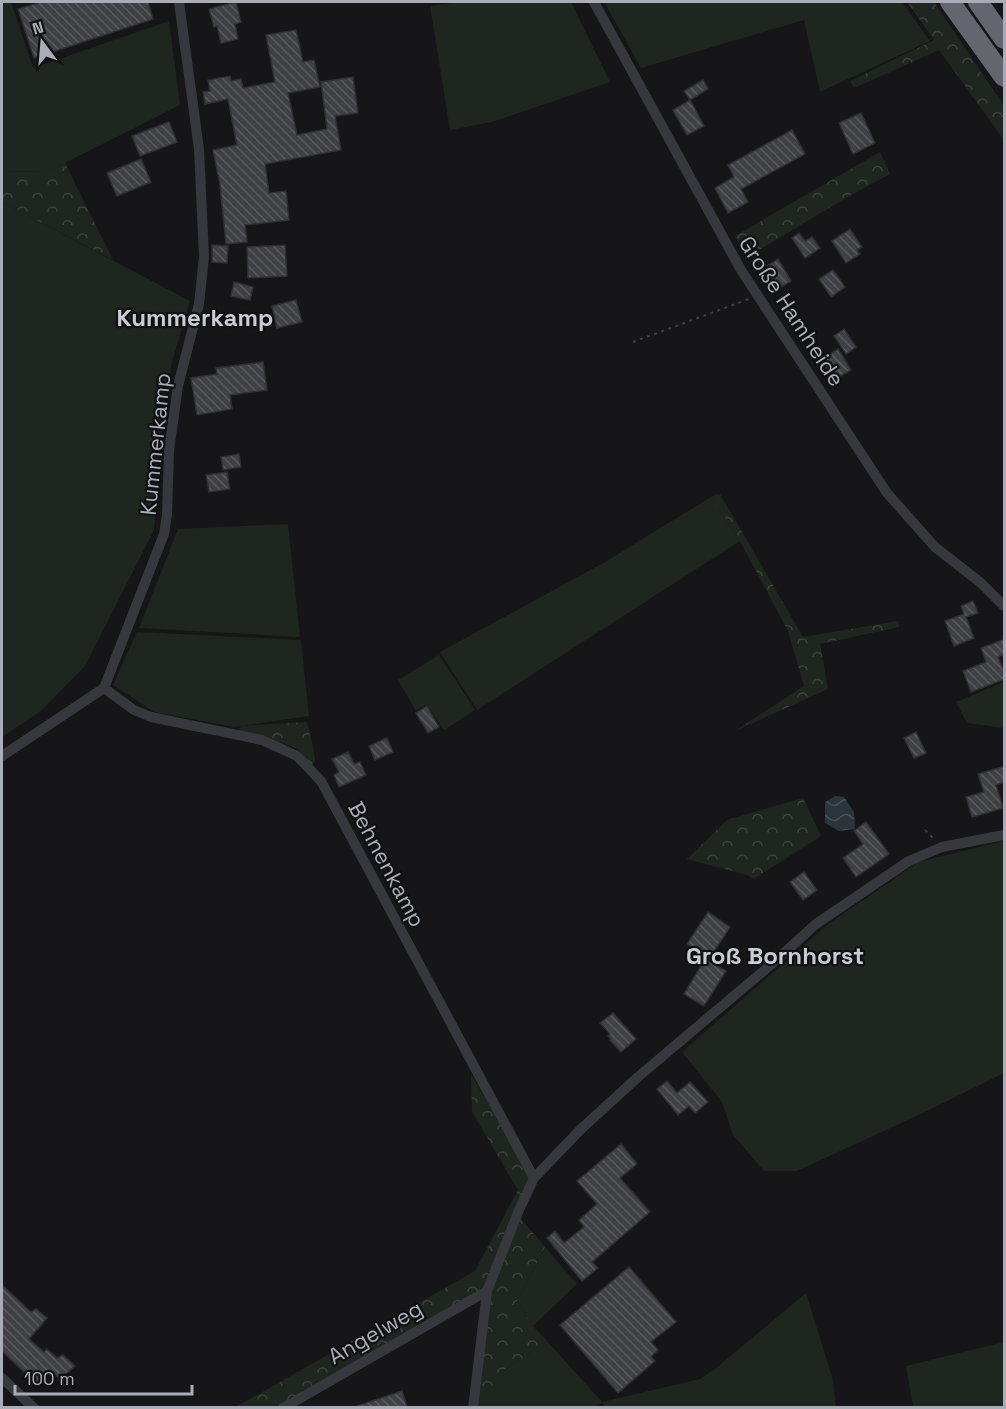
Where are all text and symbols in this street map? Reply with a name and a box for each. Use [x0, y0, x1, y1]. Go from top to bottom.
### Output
north arrow [12, 12, 72, 72]
text: N [30, 16, 46, 40]
street label: Große Hamheide [733, 231, 851, 391]
district label: Kummerkamp [117, 302, 273, 333]
street label: Kummerkamp [134, 371, 176, 517]
street label: Behnenkamp [342, 796, 432, 932]
district label: Groß Bornhorst [686, 940, 864, 971]
street label: Angelweg [323, 1294, 427, 1370]
scale bar [15, 1358, 192, 1396]
text: 100 m [24, 1367, 75, 1390]

